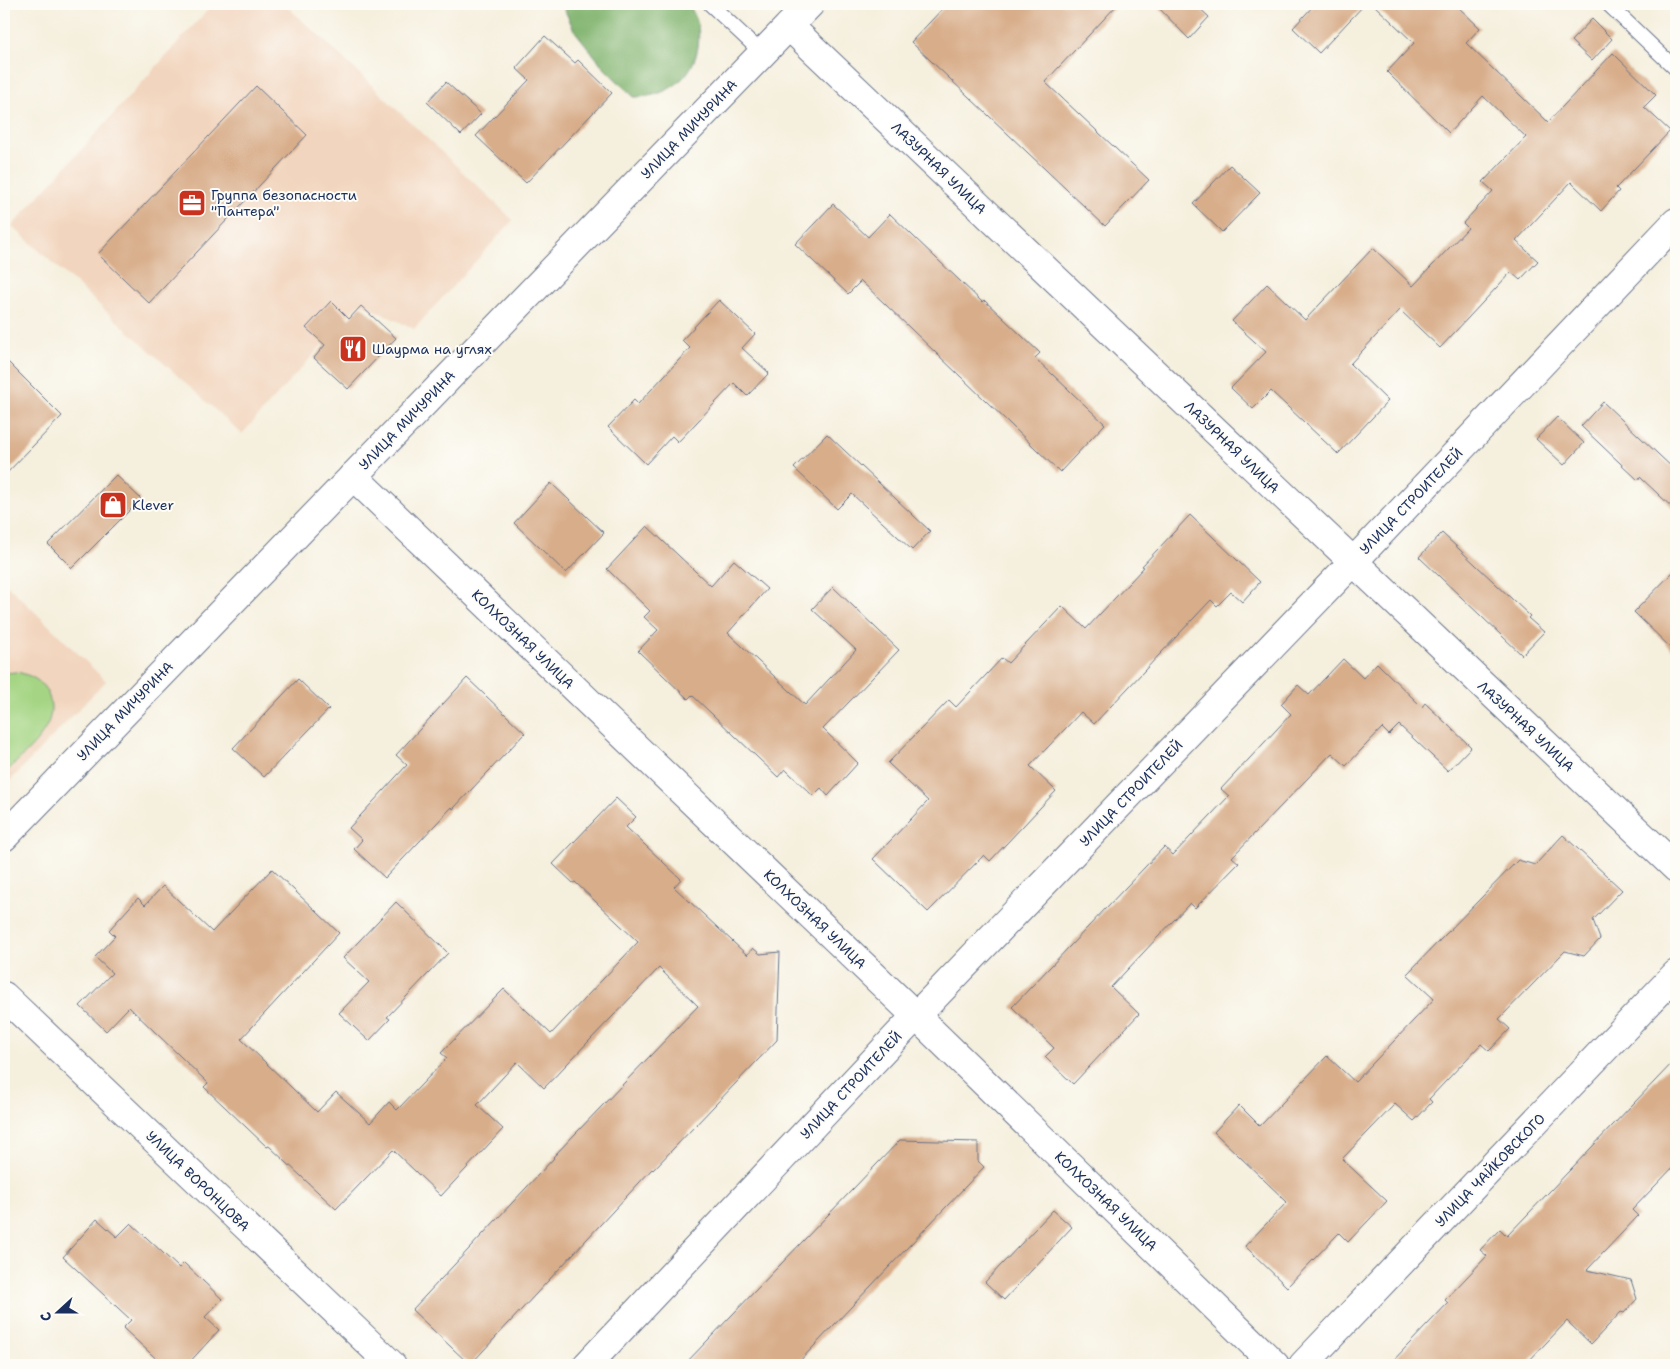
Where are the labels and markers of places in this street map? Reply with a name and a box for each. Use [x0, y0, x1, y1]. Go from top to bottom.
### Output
place label: Группа безопасности "Пантера" [211, 186, 357, 220]
office icon: Группа безопасности "Пантера" [177, 188, 207, 218]
restaurant icon: Шаурма на углях [338, 334, 368, 364]
place label: Шаурма на углях [372, 340, 492, 358]
shop icon: Klever [98, 490, 128, 520]
place label: Klever [132, 496, 174, 514]

